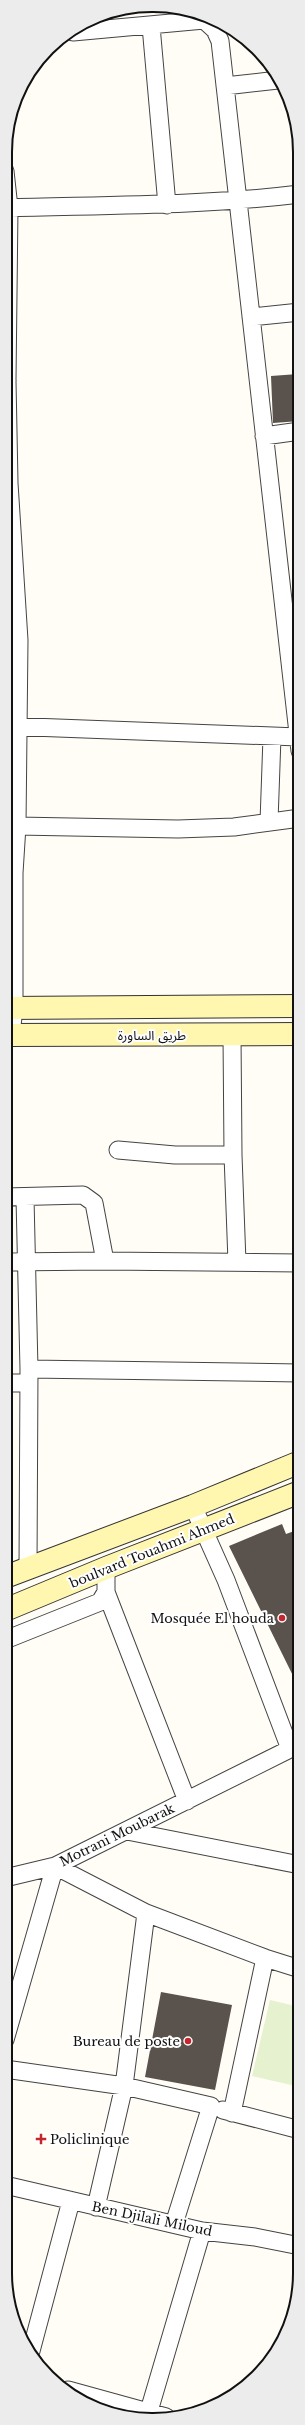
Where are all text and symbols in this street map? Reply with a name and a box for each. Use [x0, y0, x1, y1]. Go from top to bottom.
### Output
street label: طريق الساورة [118, 1027, 186, 1044]
street label: boulvard Touahmi Ahmed [66, 1510, 237, 1592]
place label: Mosquée El houda [150, 1610, 275, 1627]
marker: Mosquée El houda [277, 1613, 287, 1623]
street label: Motrani Moubarak [57, 1800, 177, 1870]
place label: Bureau de poste [73, 2033, 180, 2050]
marker: Bureau de poste [183, 2036, 193, 2046]
place label: Policlinique [50, 2131, 129, 2148]
marker: Policlinique [35, 2133, 47, 2145]
street label: Ben Djilali Miloud [90, 2198, 214, 2240]

